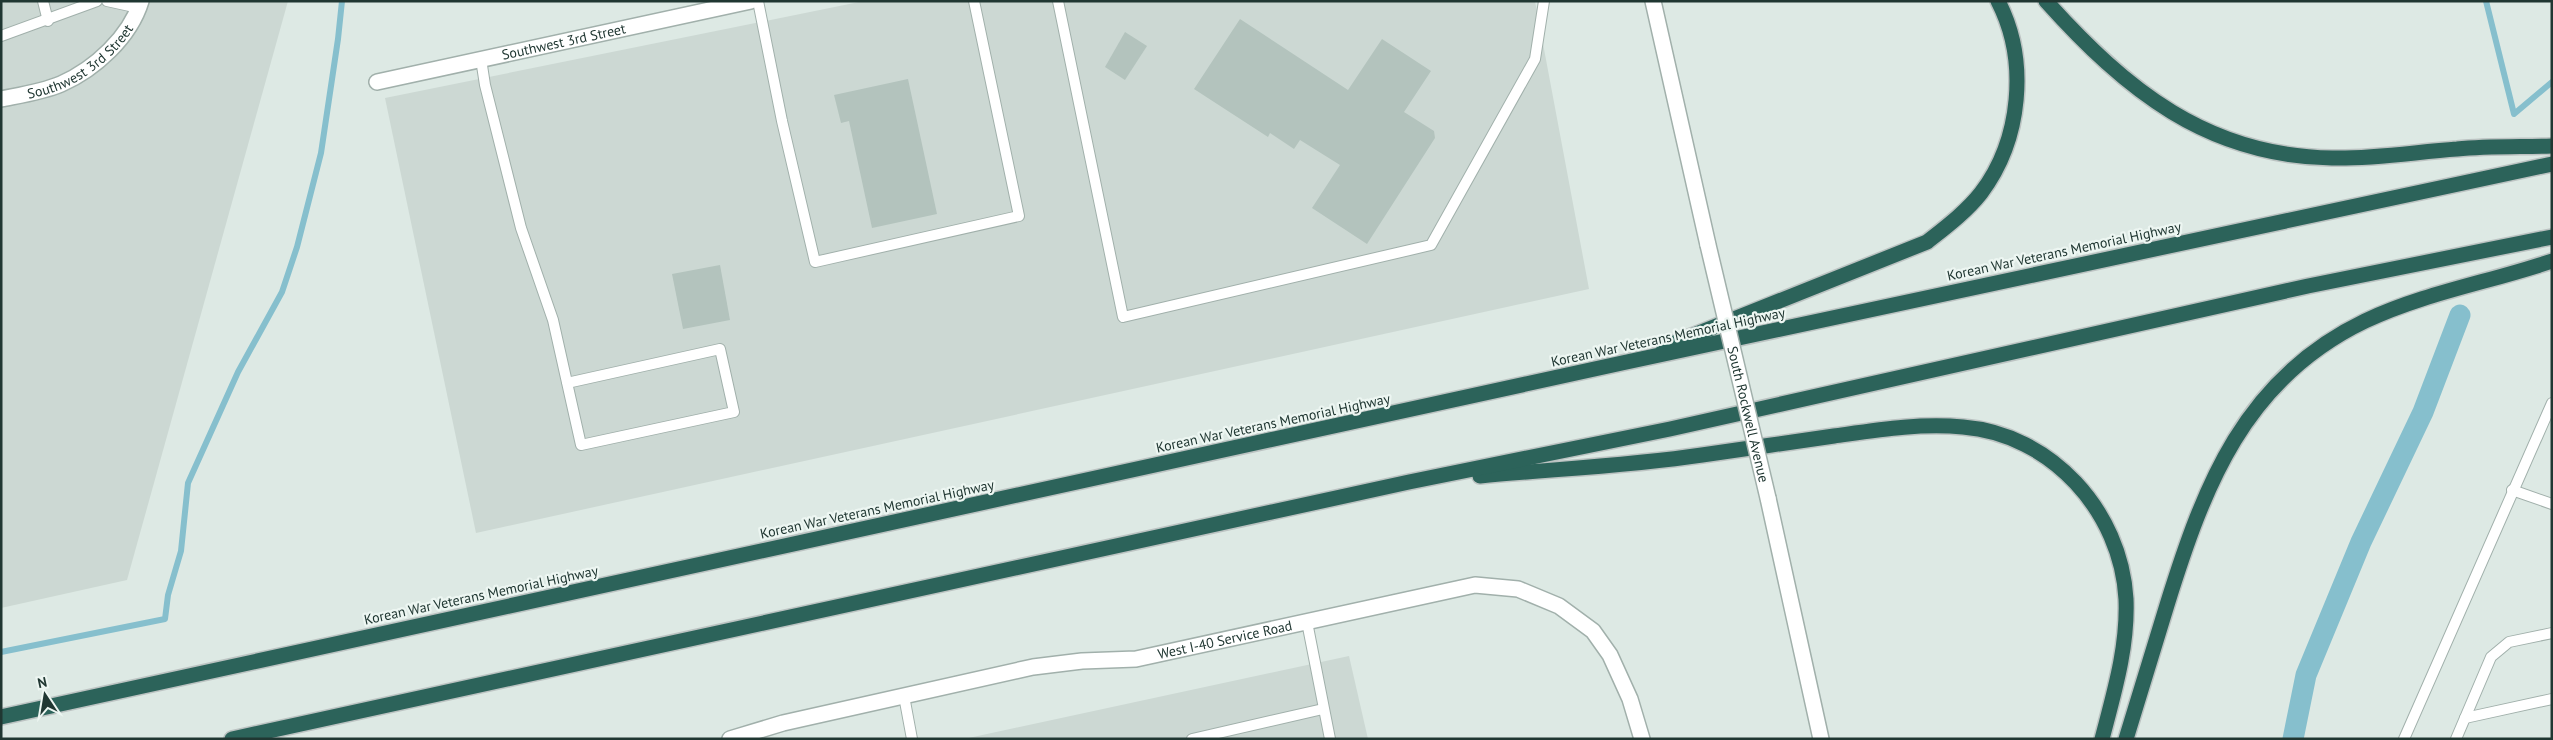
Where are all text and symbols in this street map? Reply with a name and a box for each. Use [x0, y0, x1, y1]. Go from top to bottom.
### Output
street label: Southwest 3rd Street [500, 19, 627, 64]
street label: Southwest 3rd Street [26, 21, 137, 103]
street label: Korean War Veterans Memorial Highway [1945, 217, 2183, 285]
street label: Korean War Veterans Memorial Highway [1549, 303, 1787, 371]
street label: South Rockwell Avenue [1723, 344, 1773, 484]
street label: Korean War Veterans Memorial Highway [1154, 389, 1392, 457]
street label: Korean War Veterans Memorial Highway [758, 475, 996, 543]
street label: Korean War Veterans Memorial Highway [362, 561, 600, 629]
street label: West I-40 Service Road [1156, 616, 1294, 663]
north arrow [20, 670, 70, 720]
text: N [36, 673, 49, 692]

